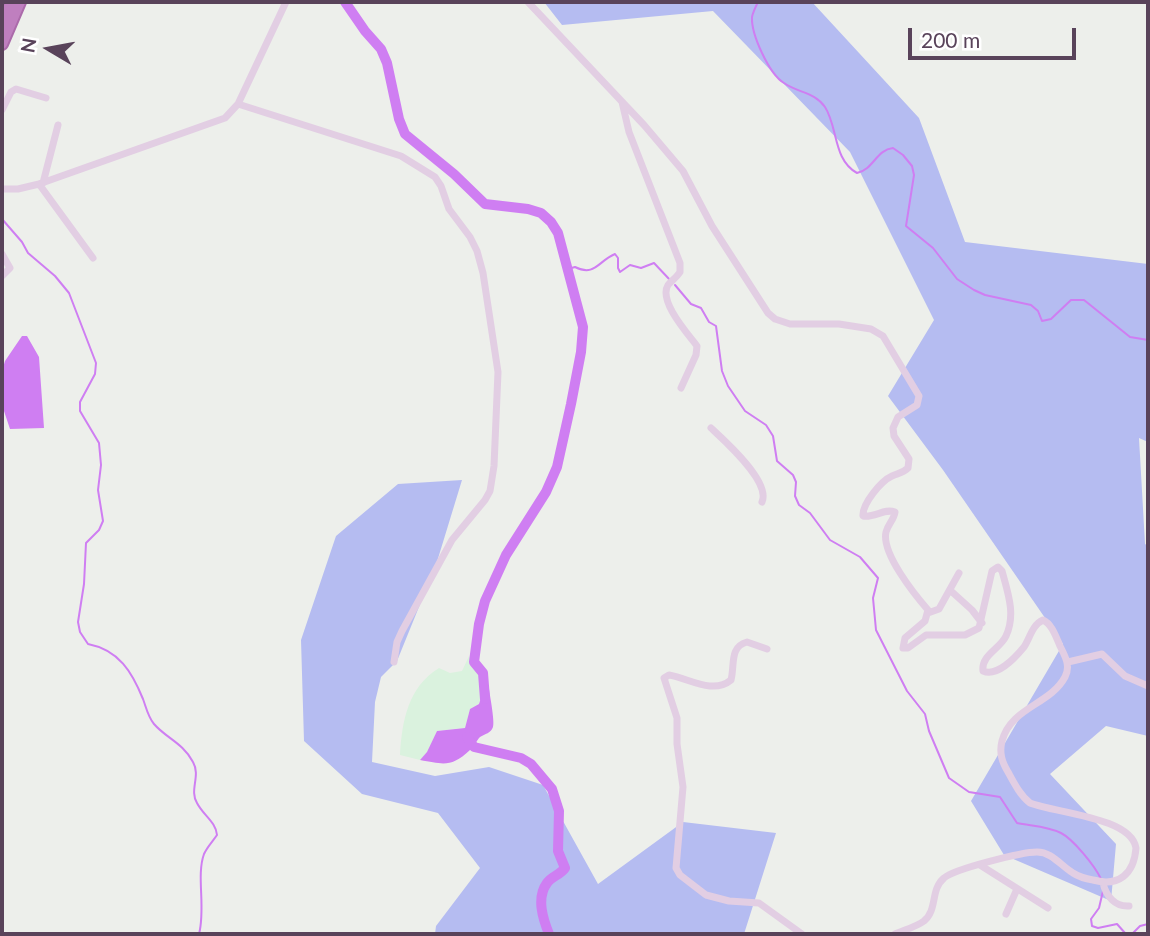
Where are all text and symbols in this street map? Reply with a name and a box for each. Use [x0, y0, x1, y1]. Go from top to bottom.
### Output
north arrow [14, 14, 84, 84]
scale bar [912, 14, 1080, 58]
text: 200 m [921, 27, 980, 52]
text: N [15, 36, 40, 54]

